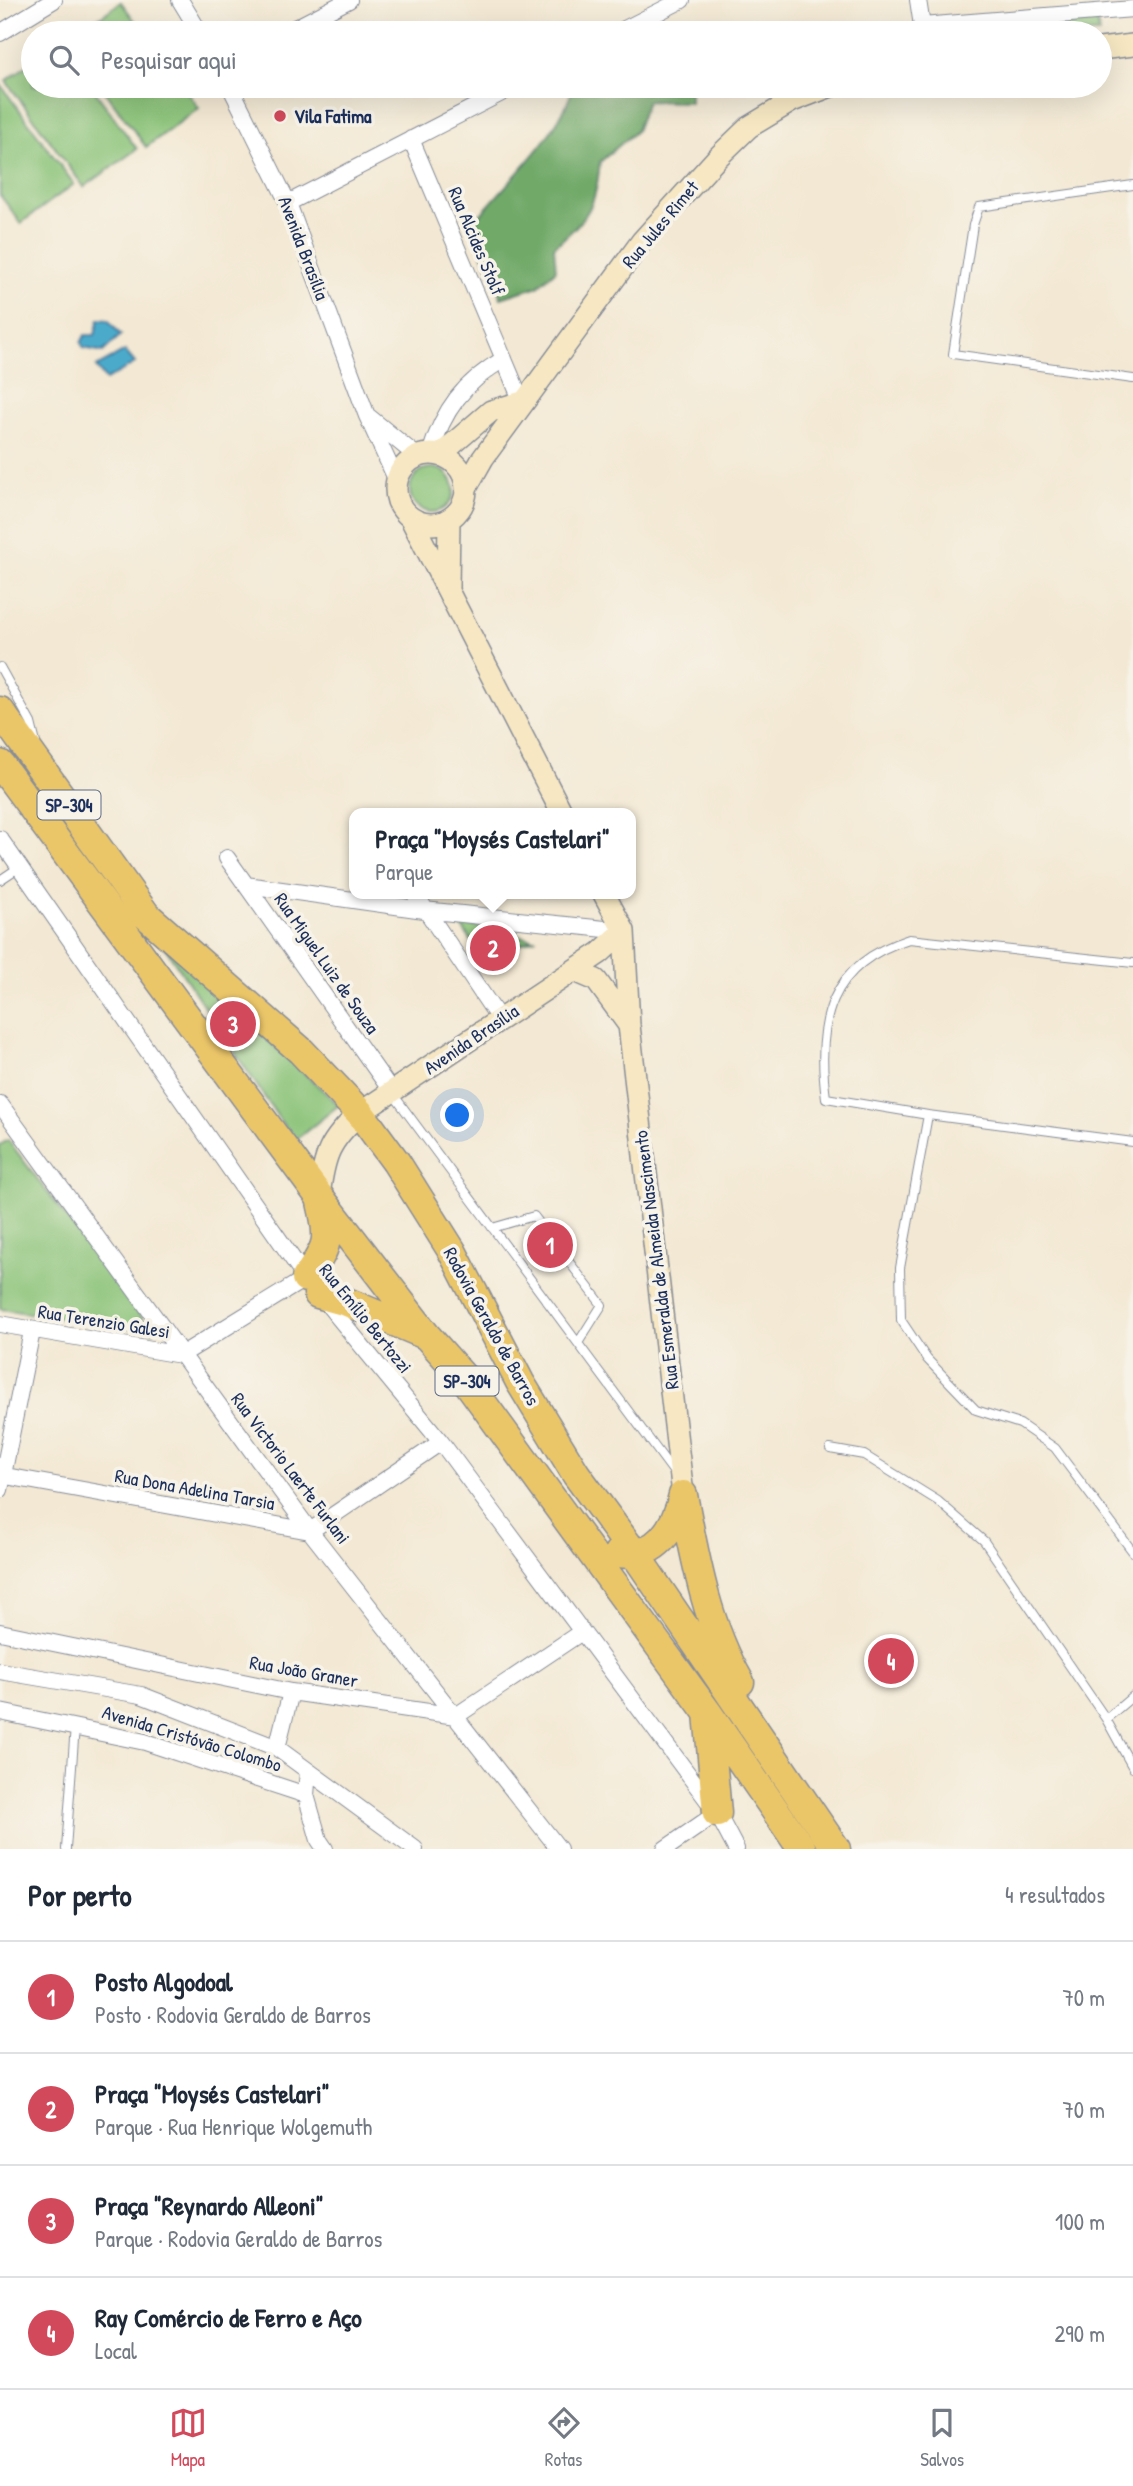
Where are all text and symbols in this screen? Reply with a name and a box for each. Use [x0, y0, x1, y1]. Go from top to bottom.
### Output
search box [21, 21, 1112, 98]
icon: search [45, 41, 83, 79]
text: Pesquisar aqui [101, 42, 237, 77]
place label: Vila Fatima [294, 103, 372, 129]
marker: Vila Fatima [272, 108, 288, 124]
street label: Rua Jules Rimet [616, 174, 705, 273]
street label: Rua Alcides Stolf [442, 183, 512, 299]
street label: Avenida Brasília [272, 192, 336, 304]
road number: SP-304 [38, 790, 100, 820]
popup [349, 808, 636, 899]
text: Praça "Moysés Castelari" [375, 821, 610, 856]
text: Parque [375, 856, 433, 887]
street label: Rua Miguel Luiz de Souza [268, 887, 386, 1039]
pin: 2 [470, 922, 516, 974]
street label: Avenida Brasília [418, 997, 524, 1080]
pin: 3 [210, 998, 256, 1050]
your location [440, 1098, 474, 1132]
street label: Rua Esmeralda de Almeida Nascimento [627, 1129, 685, 1391]
pin: 1 [527, 1219, 573, 1271]
street label: Rodovia Geraldo de Barros [438, 1242, 546, 1410]
street label: Rua Emílio Bertozzi [314, 1258, 418, 1378]
street label: Rua Terenzio Galesi [36, 1298, 172, 1344]
road number: SP-304 [435, 1366, 498, 1396]
street label: Rua Victorio Laerte Furlani [225, 1387, 357, 1549]
street label: Rua Dona Adelina Tarsia [113, 1462, 277, 1516]
pin: 4 [868, 1635, 914, 1687]
street label: Rua João Graner [248, 1649, 361, 1693]
street label: Avenida Cristóvão Colombo [99, 1698, 285, 1778]
text: Por perto [28, 1875, 132, 1915]
text: 4 resultados [1005, 1879, 1105, 1910]
text: Posto Algodoal [95, 1964, 233, 1999]
text: 1 [47, 1982, 55, 2013]
text: 70 m [1062, 1982, 1105, 2013]
text: Posto · Rodovia Geraldo de Barros [95, 1999, 371, 2030]
text: Praça "Moysés Castelari" [95, 2076, 330, 2111]
text: 2 [46, 2094, 56, 2125]
text: 70 m [1062, 2094, 1105, 2125]
text: Parque · Rua Henrique Wolgemuth [95, 2111, 372, 2142]
text: Praça "Reynardo Alleoni" [95, 2188, 324, 2223]
text: 3 [46, 2206, 56, 2237]
text: 100 m [1055, 2206, 1105, 2237]
text: Parque · Rodovia Geraldo de Barros [95, 2223, 382, 2254]
text: Ray Comércio de Ferro e Aço [95, 2300, 362, 2335]
text: 4 [47, 2318, 55, 2349]
text: 290 m [1055, 2318, 1105, 2349]
text: Local [95, 2335, 137, 2366]
tab: Mapa [169, 2404, 207, 2472]
tab: Rotas [545, 2404, 583, 2472]
tab: Salvos [920, 2404, 964, 2472]

